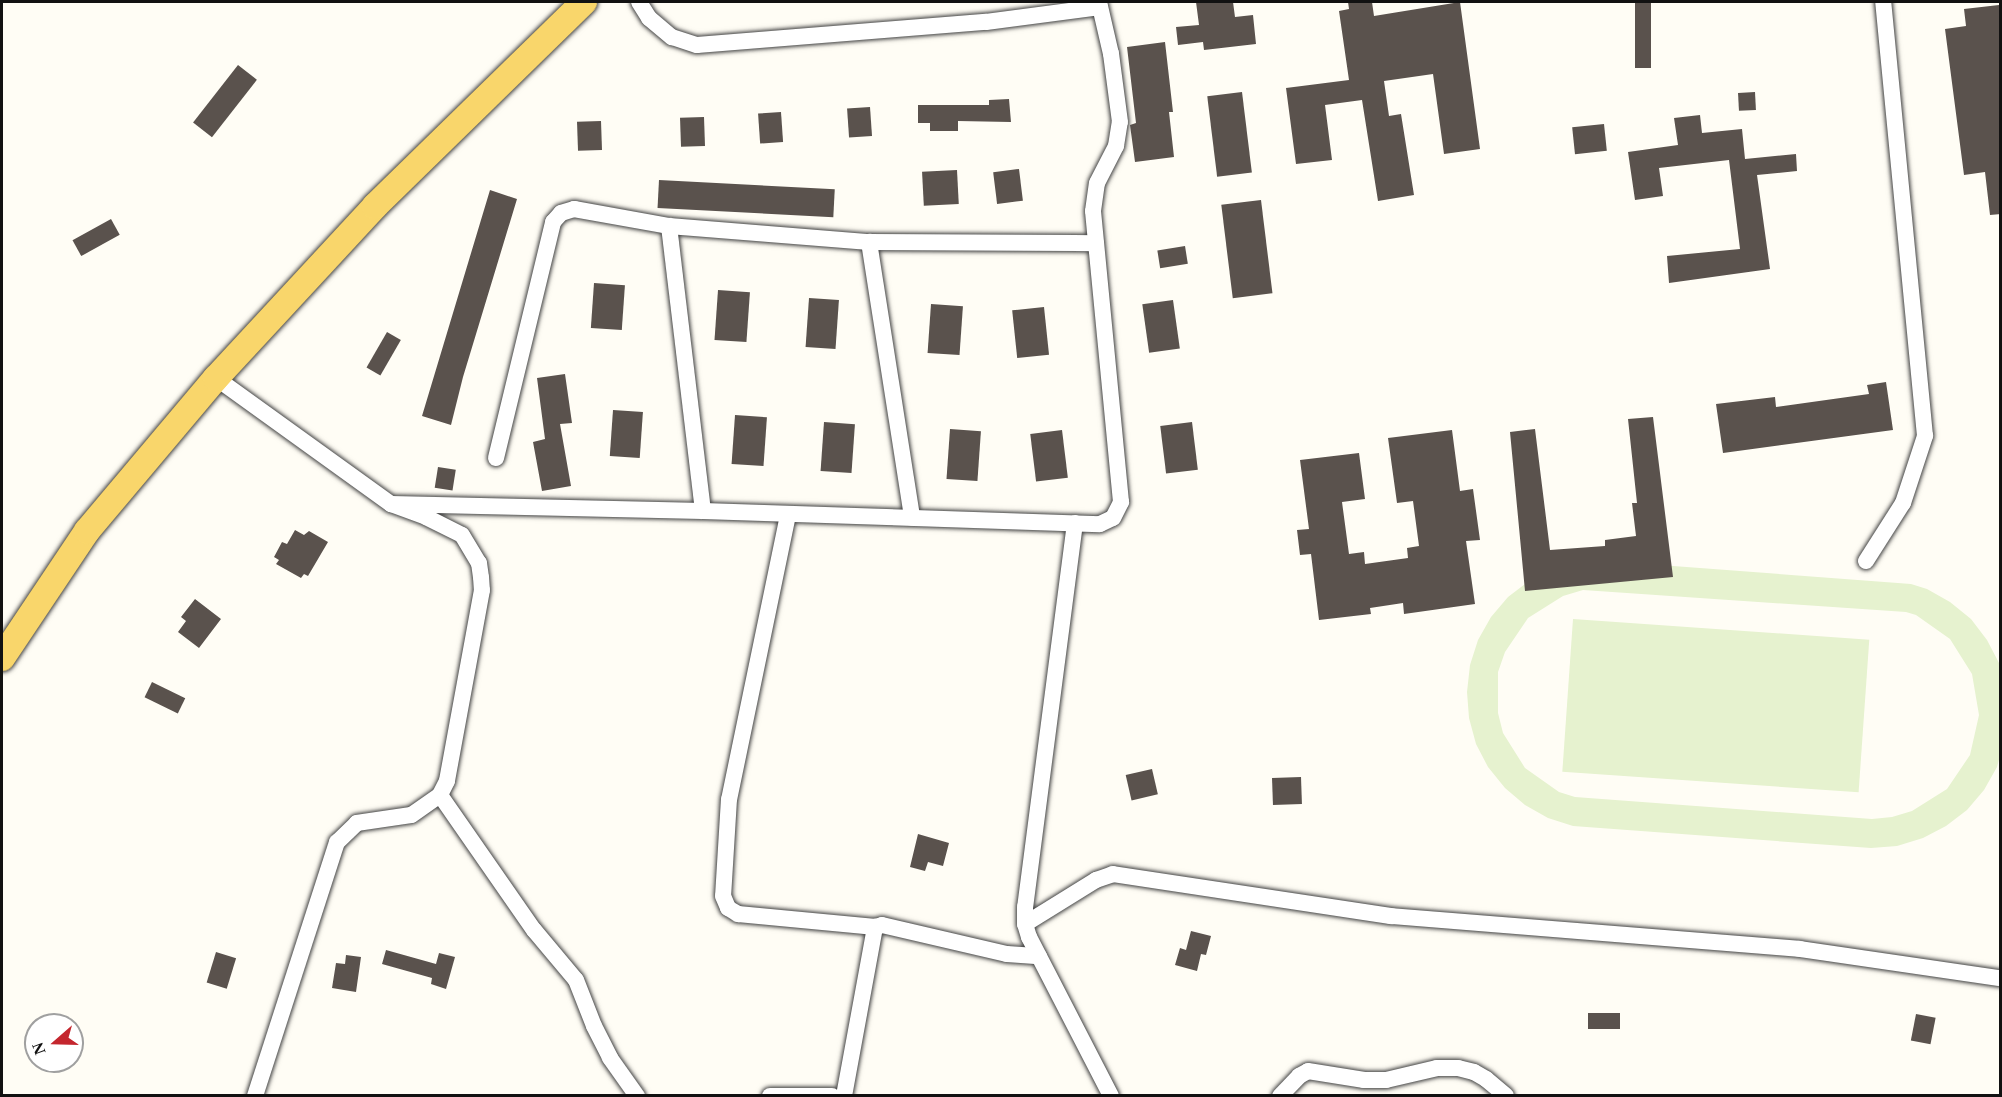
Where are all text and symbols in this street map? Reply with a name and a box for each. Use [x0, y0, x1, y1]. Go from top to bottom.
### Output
north arrow [24, 1013, 84, 1073]
text: N [29, 1040, 48, 1057]

